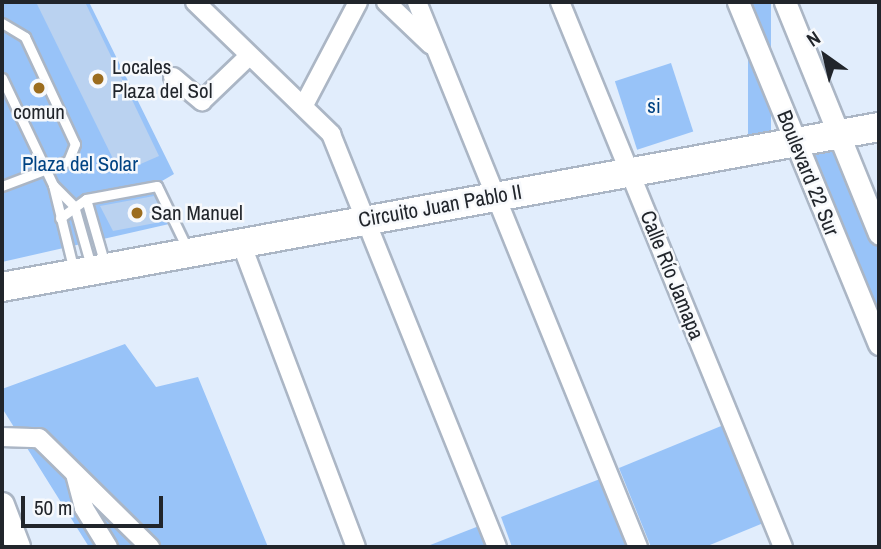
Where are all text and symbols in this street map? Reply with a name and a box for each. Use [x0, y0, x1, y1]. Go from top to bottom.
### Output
north arrow [790, 21, 860, 91]
text: N [801, 25, 825, 53]
place label: Locales Plaza del Sol [112, 54, 213, 104]
marker: Locales Plaza del Sol [90, 71, 106, 87]
marker: comun [31, 80, 47, 96]
park label: si [647, 93, 661, 119]
place label: comun [13, 99, 65, 125]
street label: Boulevard 22 Sur [771, 107, 845, 239]
park label: Plaza del Solar [22, 151, 138, 177]
street label: Circuito Juan Pablo II [356, 179, 524, 233]
place label: San Manuel [151, 200, 243, 226]
marker: San Manuel [129, 205, 145, 221]
street label: Calle Río Jamapa [635, 207, 709, 343]
scale bar [24, 482, 166, 526]
text: 50 m [34, 493, 72, 522]

